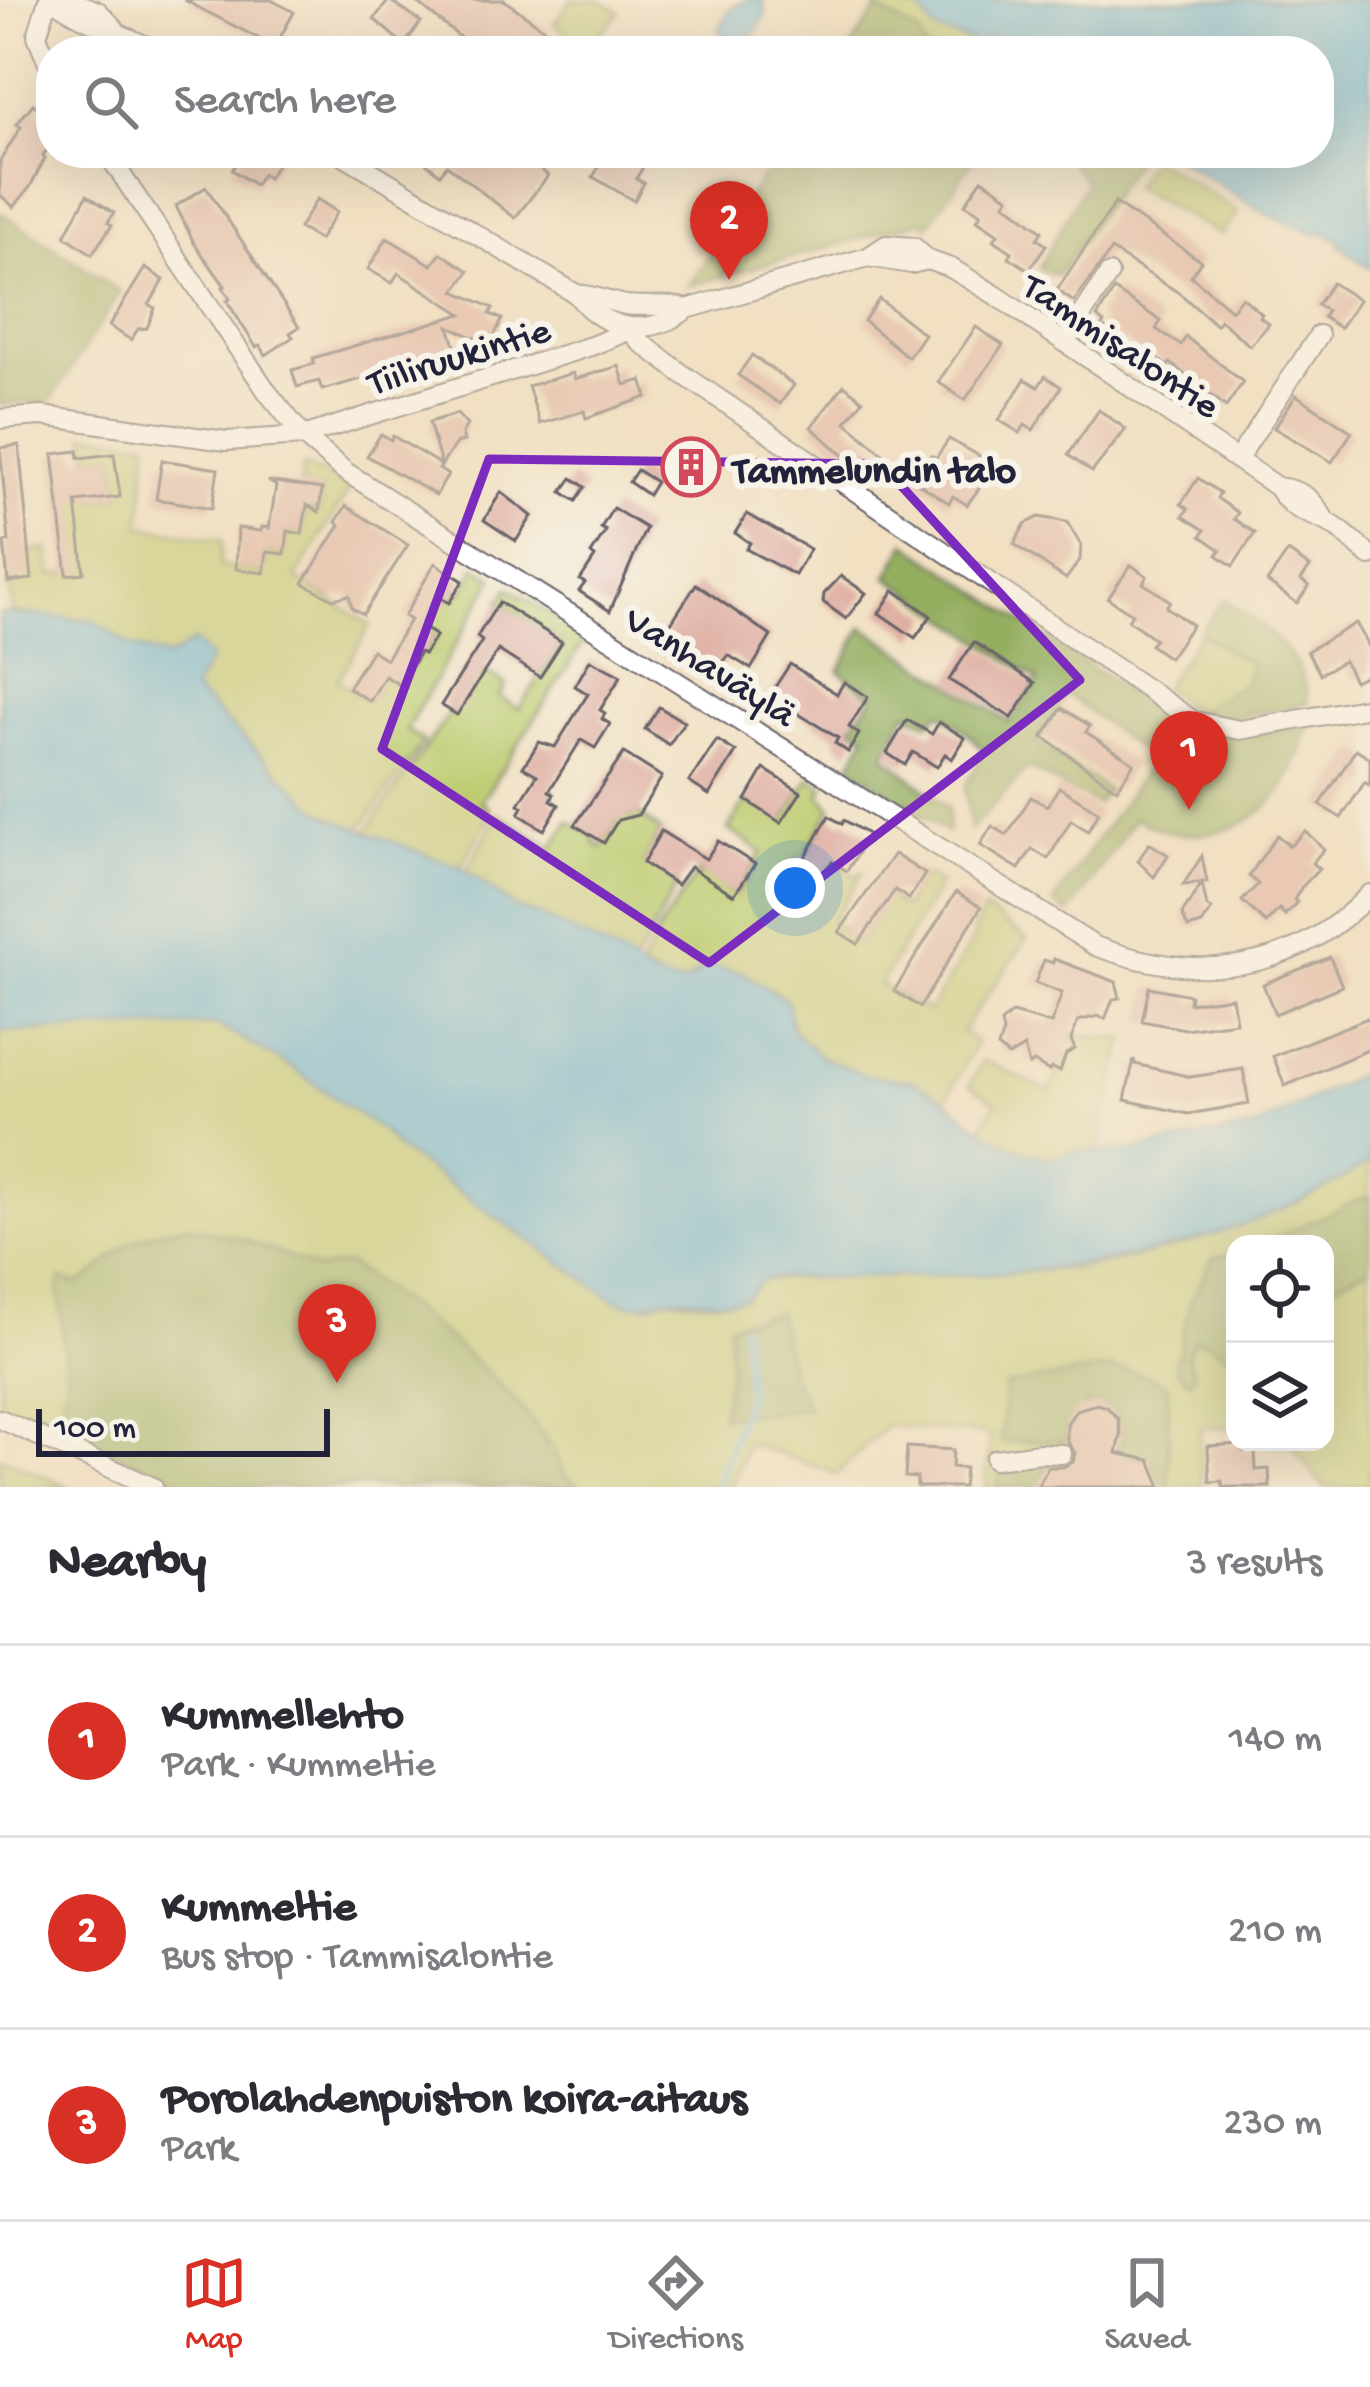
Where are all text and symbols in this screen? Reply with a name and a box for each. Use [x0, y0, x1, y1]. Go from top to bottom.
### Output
search box [36, 36, 1334, 168]
icon: search [78, 69, 144, 135]
text: Search here [174, 76, 396, 129]
pin: 2 [690, 181, 768, 280]
street label: Tammisalontie [1010, 265, 1227, 432]
street label: Tiiliruukintie [361, 310, 558, 410]
building icon: Tammelundin talo [660, 436, 722, 498]
place label: Tammelundin talo [730, 451, 1016, 497]
street label: Vanhaväylä [614, 599, 803, 741]
pin: 1 [1150, 711, 1228, 810]
your location [765, 858, 825, 918]
map controls [1226, 1235, 1334, 1451]
button: locate [1226, 1235, 1334, 1343]
pin: 3 [298, 1284, 376, 1383]
button: layers [1226, 1343, 1334, 1451]
scale bar [36, 1403, 330, 1456]
text: 100 m [54, 1411, 136, 1449]
text: Nearby [48, 1535, 206, 1595]
text: 3 results [1187, 1542, 1322, 1588]
text: Kummellehto [162, 1691, 404, 1744]
text: 1 [79, 1718, 95, 1764]
text: 140 m [1229, 1718, 1322, 1764]
text: Park · Kummeltie [162, 1744, 435, 1790]
text: Kummeltie [162, 1883, 356, 1936]
text: 2 [77, 1910, 97, 1956]
text: 210 m [1228, 1910, 1322, 1956]
text: Bus stop · Tammisalontie [162, 1936, 553, 1982]
text: Porolahdenpuiston koira-aitaus [162, 2075, 747, 2128]
text: 3 [77, 2102, 97, 2148]
text: 230 m [1224, 2102, 1322, 2148]
text: Park [162, 2128, 236, 2174]
tab: Map [181, 2250, 247, 2360]
tab: Directions [609, 2250, 743, 2360]
tab: Saved [1105, 2250, 1189, 2360]

